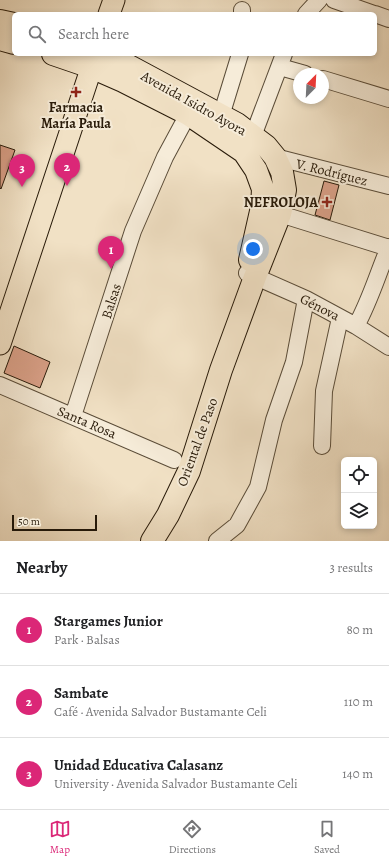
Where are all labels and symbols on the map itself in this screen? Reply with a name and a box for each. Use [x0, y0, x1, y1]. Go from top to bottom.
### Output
street label: Avenida Isidro Ayora [137, 66, 250, 141]
north arrow [293, 68, 329, 104]
marker: Farmacia María Paula [71, 87, 81, 97]
place label: Farmacia María Paula [41, 98, 111, 133]
pin: 2 [54, 153, 80, 186]
pin: 3 [9, 154, 35, 187]
street label: V. Rodríguez [293, 154, 370, 191]
place label: NEFROLOJA [244, 193, 318, 212]
marker: NEFROLOJA [321, 196, 333, 208]
pin: 1 [98, 236, 124, 269]
your location [243, 239, 263, 259]
street label: Balsas [97, 281, 126, 321]
street label: Génova [297, 289, 343, 326]
street label: Oriental de Paso [173, 395, 222, 489]
street label: Santa Rosa [54, 402, 120, 444]
scale bar [12, 513, 97, 532]

